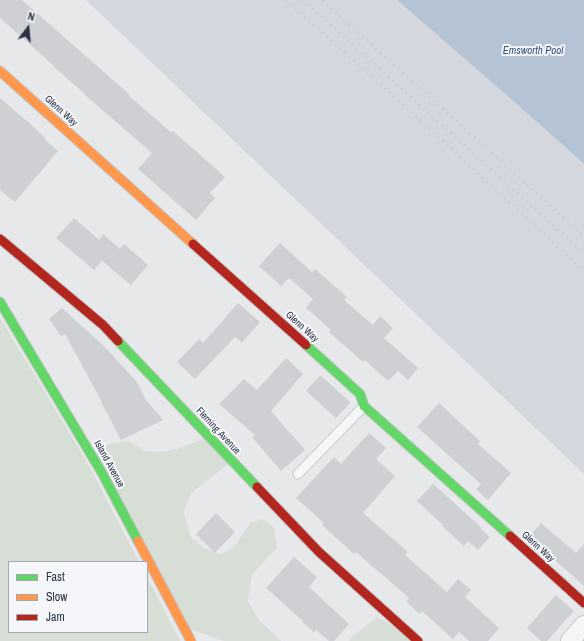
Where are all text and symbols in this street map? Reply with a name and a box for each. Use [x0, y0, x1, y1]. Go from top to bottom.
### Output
north arrow [8, 8, 48, 48]
text: N [26, 9, 36, 24]
water label: Emsworth Pool [503, 44, 563, 58]
street label: Glenn Way [42, 93, 80, 129]
street label: Glenn Way [283, 309, 321, 345]
street label: Fleming Avenue [193, 405, 243, 457]
street label: Island Avenue [91, 438, 127, 490]
street label: Glenn Way [519, 529, 557, 565]
legend [8, 561, 148, 633]
text: Fast [46, 569, 65, 585]
text: Slow [46, 589, 67, 605]
text: Jam [46, 609, 65, 625]

